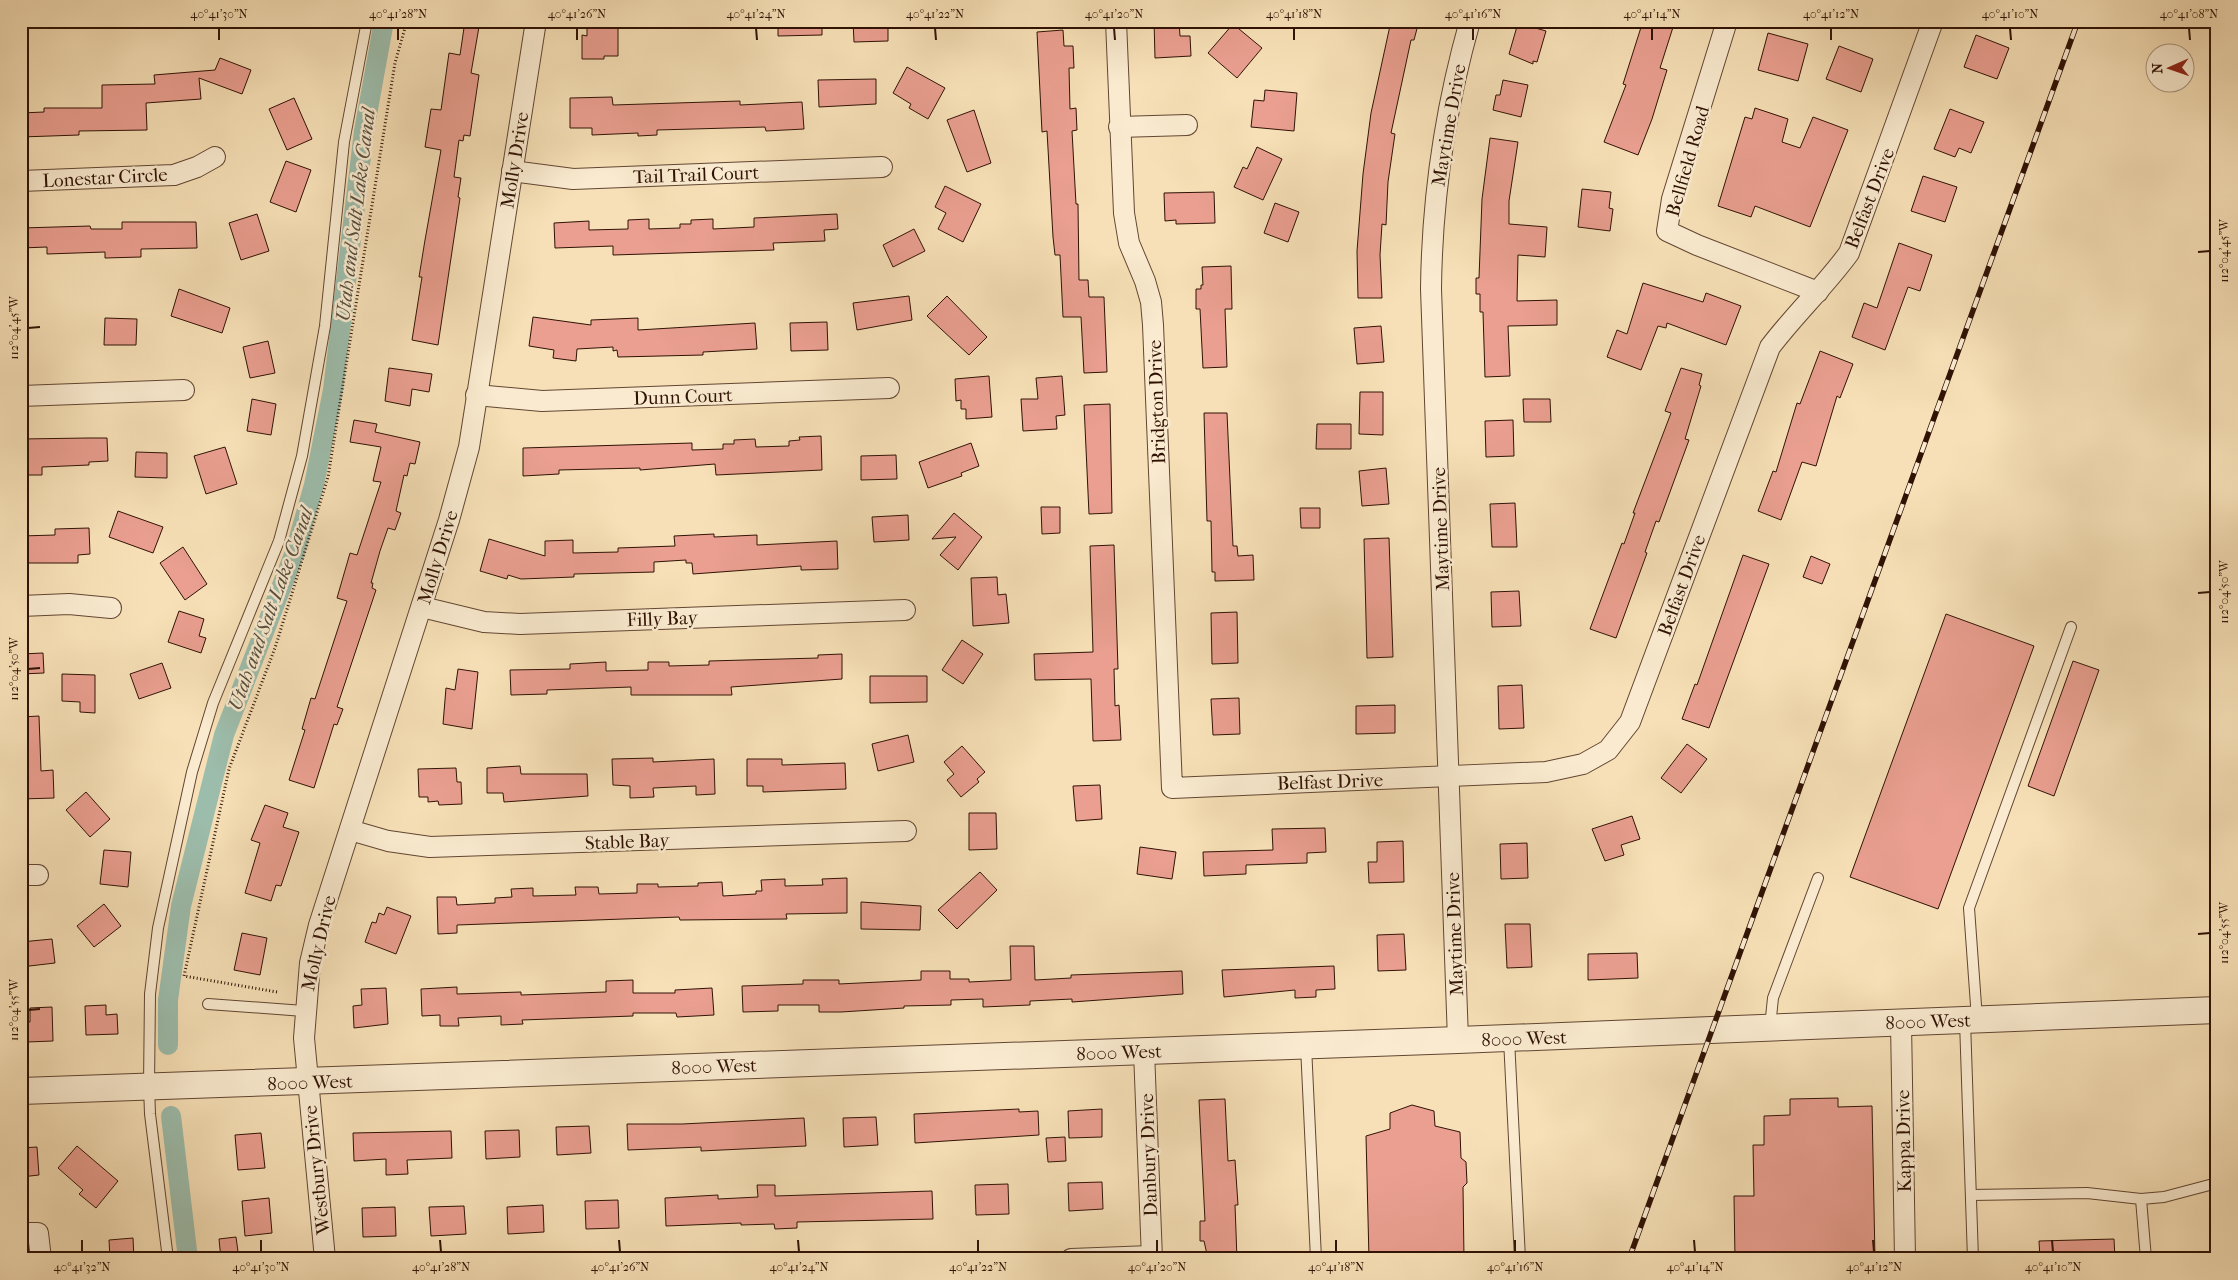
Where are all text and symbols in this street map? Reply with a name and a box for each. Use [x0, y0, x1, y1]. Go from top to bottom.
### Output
text: 40°41'30"N [190, 7, 248, 21]
text: 40°41'28"N [369, 7, 427, 21]
text: 40°41'26"N [548, 7, 606, 21]
text: 40°41'24"N [726, 7, 786, 21]
text: 40°41'22"N [906, 7, 964, 21]
text: 40°41'20"N [1085, 7, 1143, 21]
text: 40°41'18"N [1266, 7, 1322, 21]
text: 40°41'16"N [1445, 7, 1501, 21]
text: 40°41'14"N [1623, 7, 1681, 21]
text: 40°41'12"N [1803, 7, 1859, 21]
text: 40°41'10"N [1982, 7, 2038, 21]
text: 40°41'08"N [2160, 7, 2218, 21]
north arrow [2146, 42, 2196, 92]
street label: Maytime Drive [1427, 62, 1471, 188]
text: N [2149, 62, 2166, 74]
street label: Bellfield Road [1662, 103, 1714, 219]
water label: Utah and Salt Lake Canal [331, 105, 380, 323]
street label: Molly Drive [497, 110, 533, 210]
street label: Belfast Drive [1841, 145, 1899, 252]
street label: Tail Trail Court [633, 162, 760, 188]
street label: Lonestar Circle [42, 164, 168, 192]
text: 112°04'45"W [2217, 218, 2231, 283]
text: 112°04'45"W [7, 295, 21, 360]
street label: Bridgton Drive [1144, 339, 1170, 465]
street label: Dunn Court [633, 384, 733, 410]
street label: Maytime Drive [1428, 467, 1454, 591]
water label: Utah and Salt Lake Canal [223, 503, 319, 714]
street label: Molly Drive [413, 508, 463, 607]
street label: Belfast Drive [1653, 532, 1710, 639]
text: 112°04'50"W [2217, 559, 2231, 624]
street label: Filly Bay [626, 607, 699, 631]
text: 112°04'50"W [7, 636, 21, 701]
street label: Belfast Drive [1277, 769, 1384, 795]
street label: Stable Bay [584, 829, 671, 854]
street label: Maytime Drive [1442, 872, 1468, 996]
street label: Molly Drive [297, 893, 341, 993]
text: 112°04'55"W [2217, 901, 2231, 964]
text: 112°04'55"W [7, 978, 21, 1041]
street label: 8000 West [1885, 1010, 1971, 1034]
street label: 8000 West [1481, 1027, 1567, 1051]
street label: 8000 West [1076, 1041, 1162, 1065]
street label: 8000 West [671, 1055, 757, 1079]
street label: 8000 West [267, 1071, 353, 1095]
street label: Kappa Drive [1892, 1089, 1916, 1193]
street label: Danbury Drive [1136, 1093, 1162, 1217]
street label: Westbury Drive [299, 1104, 335, 1237]
text: 40°41'32"N [54, 1260, 110, 1274]
text: 40°41'30"N [232, 1260, 290, 1274]
text: 40°41'28"N [412, 1260, 470, 1274]
text: 40°41'26"N [591, 1260, 649, 1274]
text: 40°41'24"N [769, 1260, 829, 1274]
text: 40°41'22"N [949, 1260, 1007, 1274]
text: 40°41'20"N [1128, 1260, 1186, 1274]
text: 40°41'18"N [1308, 1260, 1364, 1274]
text: 40°41'16"N [1487, 1260, 1543, 1274]
text: 40°41'14"N [1666, 1260, 1724, 1274]
text: 40°41'12"N [1846, 1260, 1902, 1274]
text: 40°41'10"N [2025, 1260, 2081, 1274]

